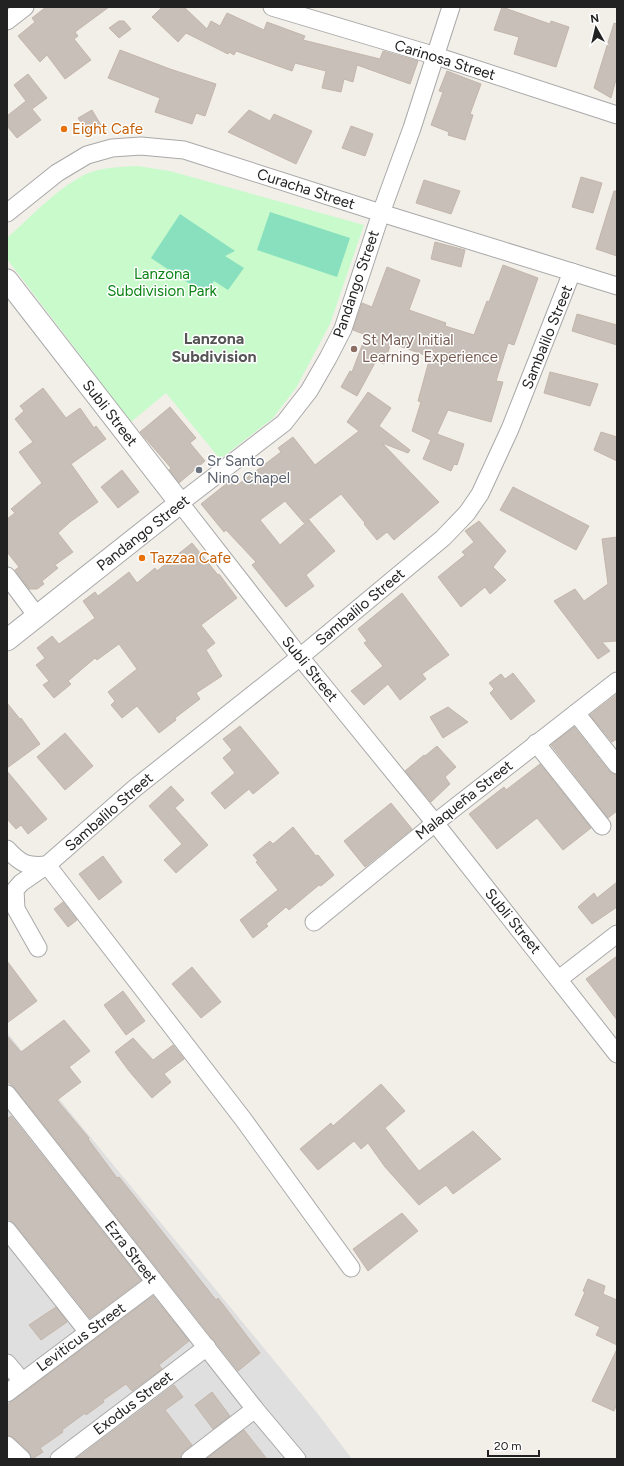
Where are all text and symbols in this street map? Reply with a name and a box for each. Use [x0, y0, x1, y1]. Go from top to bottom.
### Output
north arrow [576, 8, 616, 48]
text: N [590, 12, 600, 26]
street label: Carinosa Street [392, 36, 498, 84]
place label: Eight Cafe [72, 120, 143, 138]
marker: Eight Cafe [59, 124, 69, 134]
street label: Curacha Street [255, 165, 357, 213]
street label: Pandango Street [329, 228, 383, 340]
park label: Lanzona Subdivision Park [107, 265, 218, 300]
street label: Sambalilo Street [518, 282, 576, 392]
district label: Lanzona Subdivision [171, 329, 257, 366]
place label: St Mary Initial Learning Experience [362, 331, 498, 366]
marker: St Mary Initial Learning Experience [349, 344, 359, 354]
street label: Subli Street [79, 376, 142, 450]
place label: Sr Santo Nino Chapel [207, 452, 290, 487]
marker: Sr Santo Nino Chapel [194, 465, 204, 475]
street label: Pandango Street [93, 491, 193, 575]
place label: Tazzaa Cafe [150, 549, 231, 567]
marker: Tazzaa Cafe [137, 553, 147, 563]
street label: Sambalilo Street [312, 564, 408, 649]
street label: Subli Street [278, 633, 342, 706]
street label: Malaqueña Street [412, 756, 516, 843]
street label: Sambalilo Street [61, 769, 157, 855]
street label: Subli Street [481, 885, 545, 958]
street label: Ezra Street [101, 1217, 161, 1287]
street label: Leviticus Street [33, 1299, 129, 1375]
street label: Exodus Street [90, 1367, 176, 1439]
scale bar [488, 1432, 539, 1458]
text: 20 m [494, 1439, 522, 1453]

